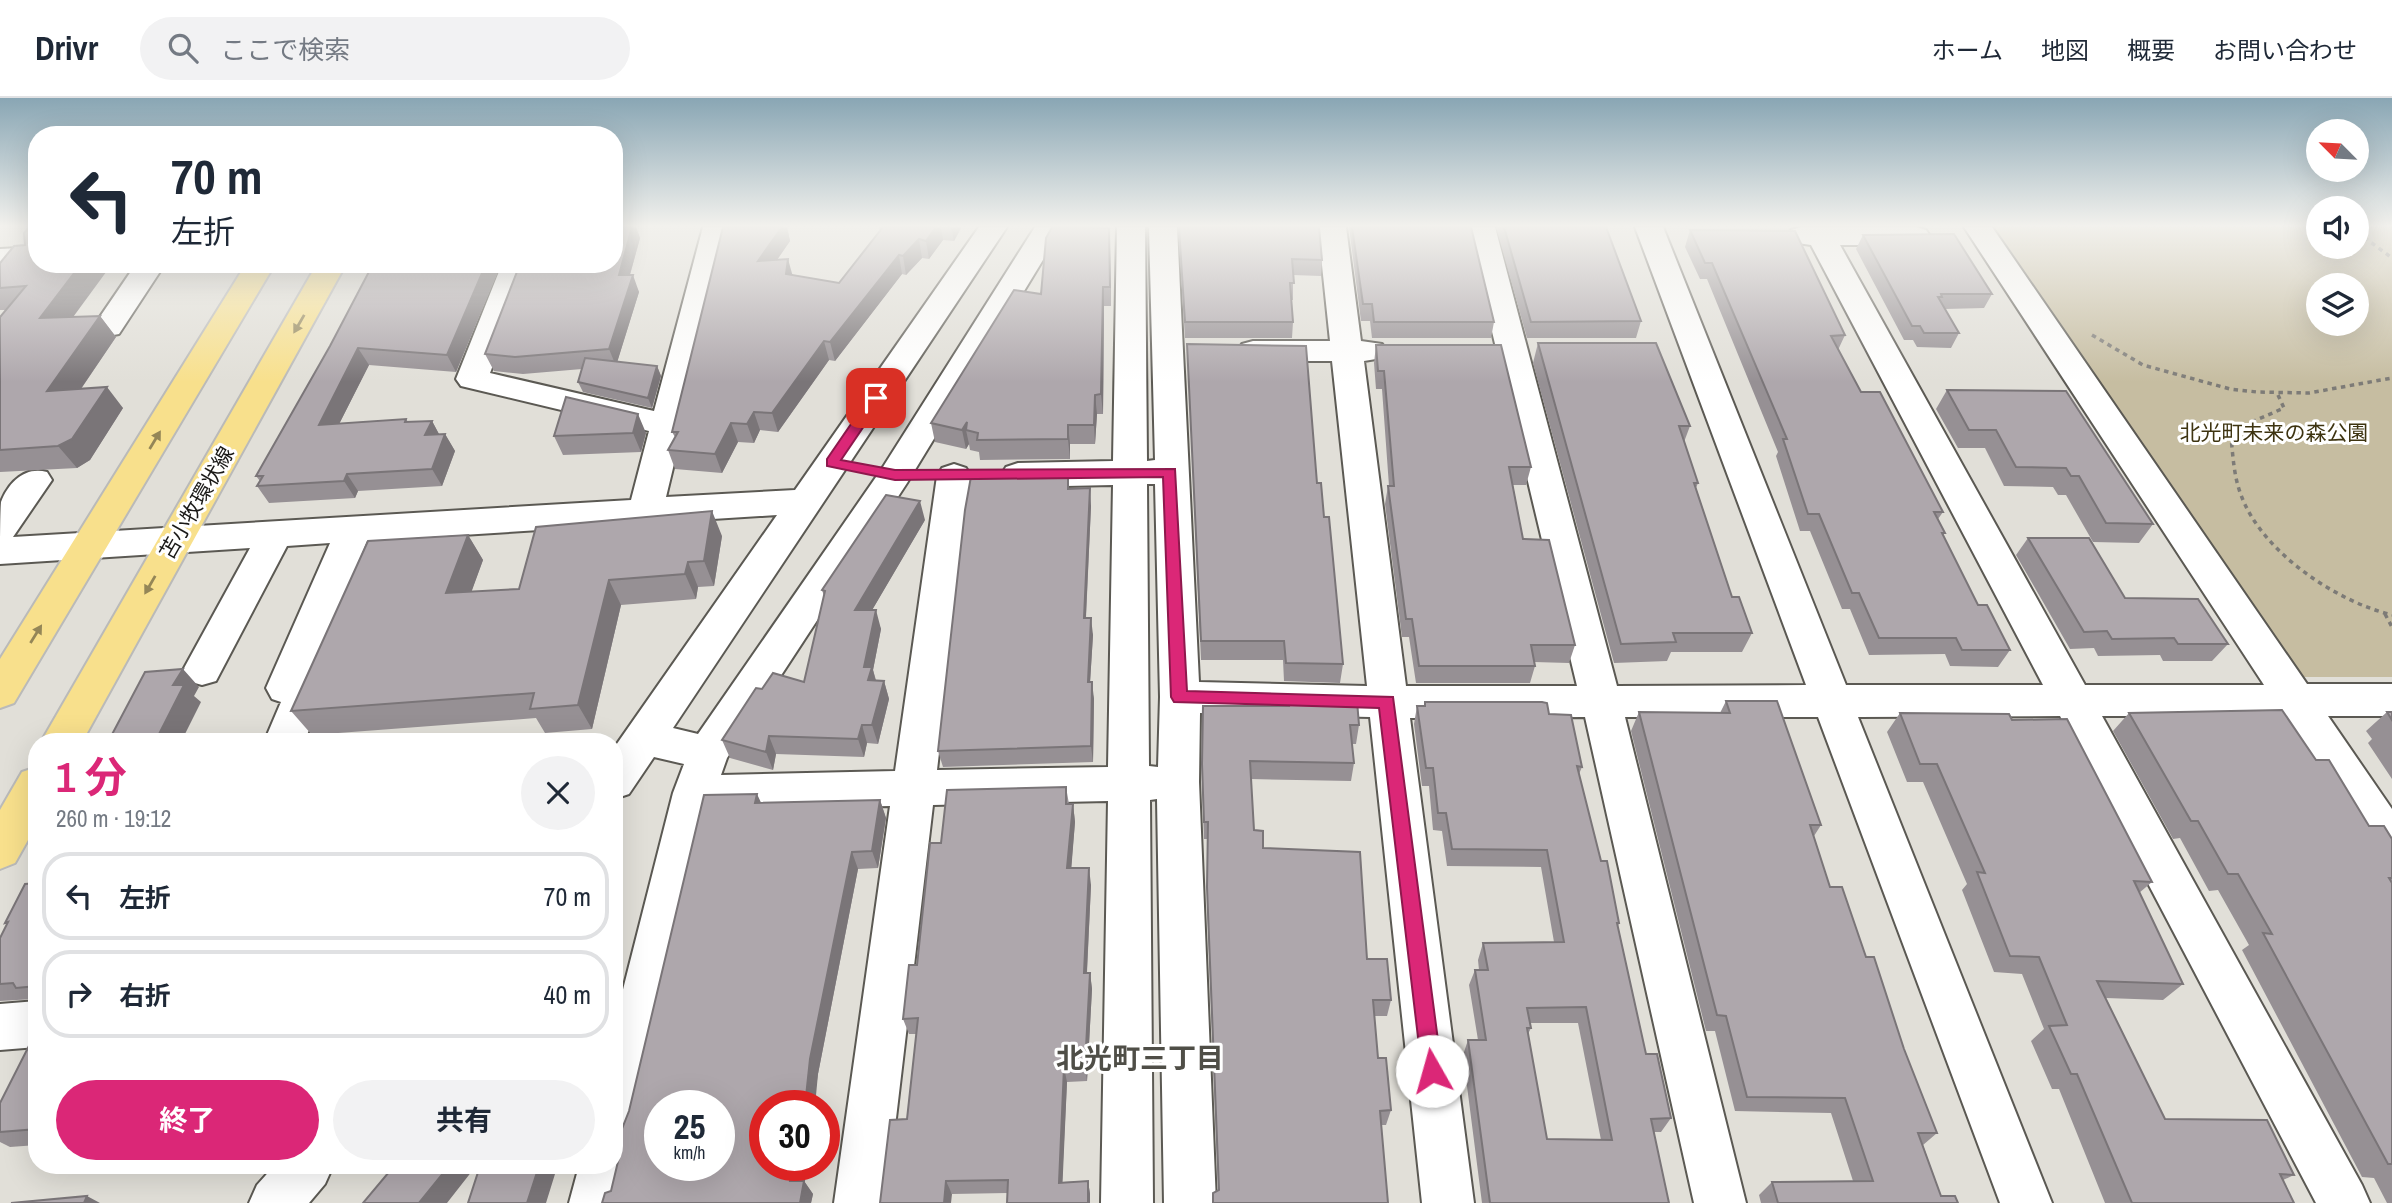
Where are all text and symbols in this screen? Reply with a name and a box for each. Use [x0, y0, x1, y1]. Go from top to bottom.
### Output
search box [140, 17, 630, 80]
text: Drivr [35, 26, 98, 70]
icon: search [164, 29, 202, 67]
text: ここで検索 [220, 32, 350, 67]
text: ホーム [1932, 34, 2003, 66]
text: 地図 [2041, 34, 2089, 66]
text: 概要 [2127, 34, 2175, 66]
text: お問い合わせ [2213, 34, 2357, 66]
north arrow [2306, 119, 2370, 182]
map controls [2306, 119, 2369, 336]
text: 70 m [171, 143, 263, 209]
icon: left [56, 154, 147, 245]
button: sound [2306, 196, 2369, 259]
text: 左折 [171, 210, 235, 253]
button: layers [2306, 273, 2369, 336]
one-way arrow [293, 314, 305, 333]
pin [846, 368, 906, 428]
icon: arrive [857, 379, 895, 417]
park label: 北光町未来の森公園 [2180, 418, 2369, 447]
one-way arrow [149, 431, 161, 450]
street label: 苫小牧環状線 [153, 441, 241, 565]
one-way arrow [144, 576, 156, 595]
one-way arrow [29, 625, 42, 644]
text: 1 分 [56, 749, 127, 805]
button: close [521, 756, 595, 830]
text: 260 m · 19:12 [56, 803, 171, 834]
icon: left [60, 877, 98, 915]
text: 70 m [544, 879, 591, 914]
text: 左折 [119, 880, 171, 915]
icon: right [60, 975, 98, 1013]
text: 40 m [544, 977, 591, 1012]
text: 右折 [119, 978, 171, 1013]
position arrow [1395, 1034, 1469, 1108]
district label: 北光町三丁目 [1056, 1039, 1224, 1077]
button: 終了 [56, 1080, 319, 1160]
button: 共有 [333, 1080, 595, 1160]
speed limit sign: 30 [749, 1090, 840, 1181]
text: 25 [674, 1103, 705, 1150]
text: km/h [674, 1140, 706, 1165]

